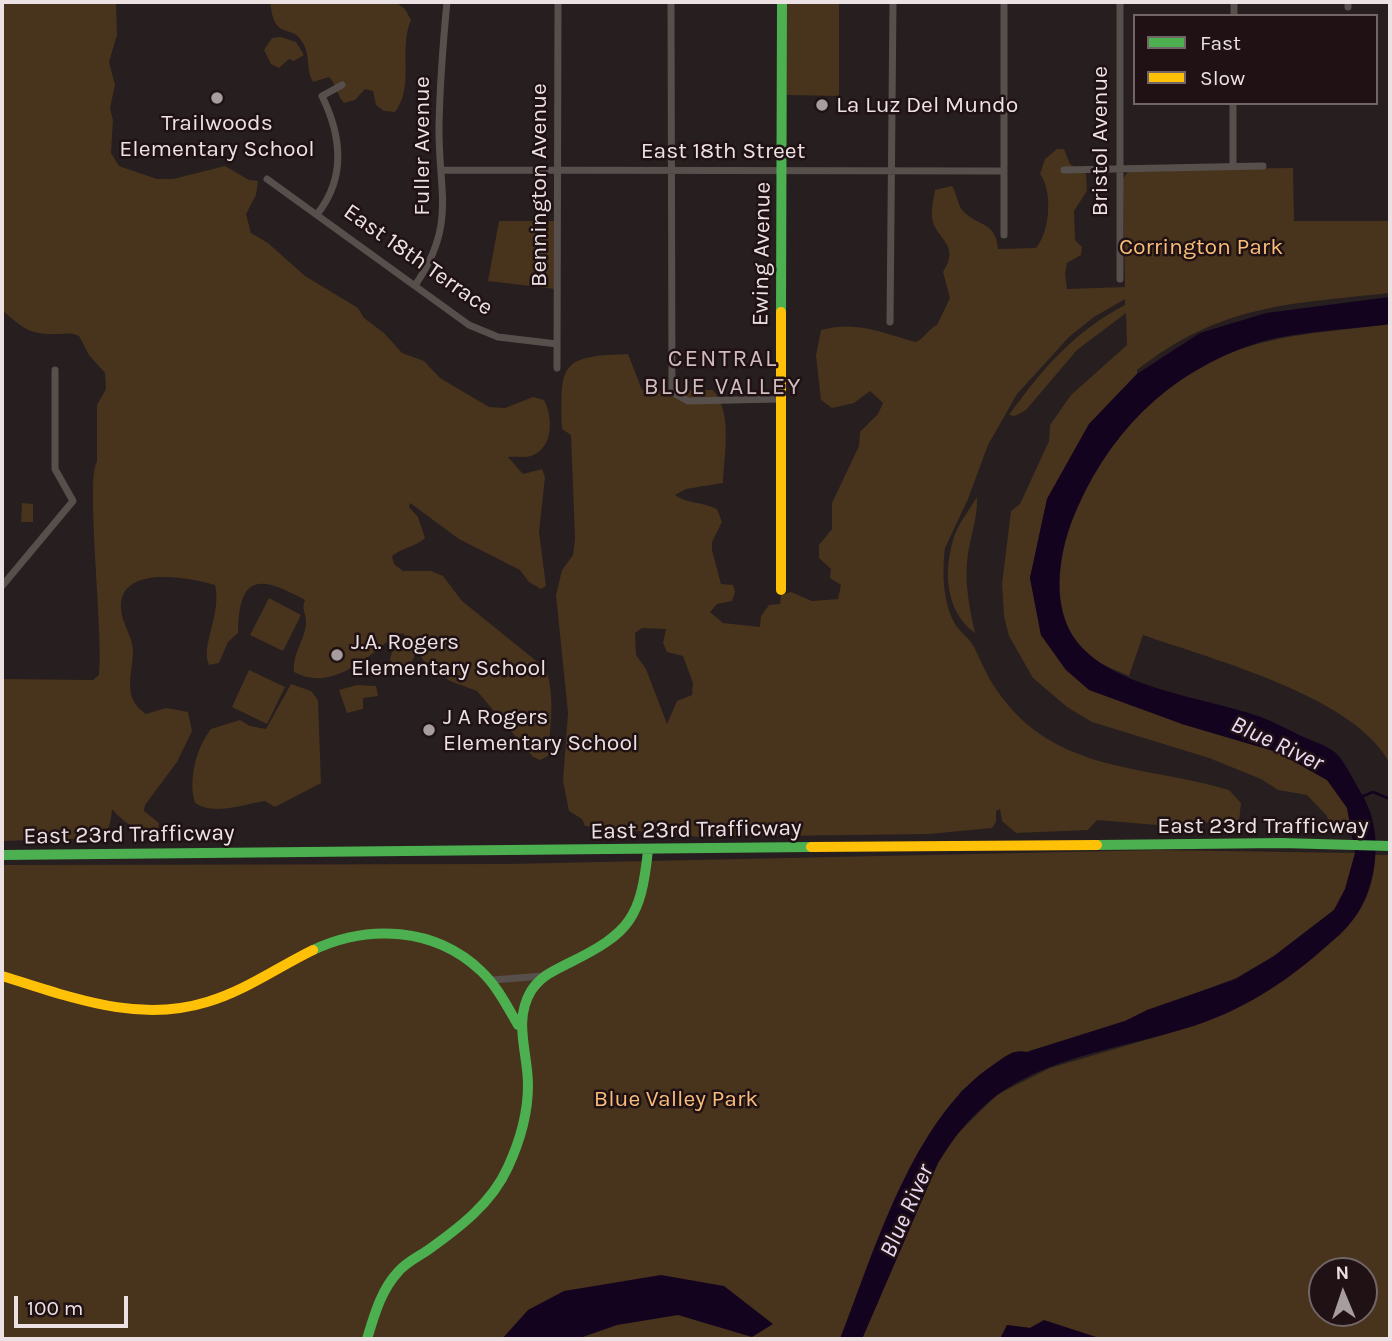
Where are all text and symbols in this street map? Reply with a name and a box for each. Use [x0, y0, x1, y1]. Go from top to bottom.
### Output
legend [1133, 14, 1378, 105]
text: Fast [1200, 31, 1241, 55]
street label: Bristol Avenue [1086, 66, 1114, 216]
text: Slow [1200, 66, 1245, 90]
street label: Fuller Avenue [408, 76, 436, 216]
street label: Bennington Avenue [525, 83, 553, 287]
marker: Trailwoods Elementary School [209, 90, 225, 106]
place label: La Luz Del Mundo [836, 91, 1018, 119]
marker: La Luz Del Mundo [814, 97, 830, 113]
place label: Trailwoods Elementary School [119, 109, 315, 163]
street label: East 18th Street [641, 137, 805, 165]
street label: Ewing Avenue [747, 182, 777, 326]
street label: East 18th Terrace [338, 198, 498, 322]
park label: Corrington Park [1119, 233, 1283, 261]
district label: CENTRAL BLUE VALLEY [645, 345, 801, 401]
place label: J.A. Rogers Elementary School [351, 628, 546, 682]
marker: J.A. Rogers Elementary School [329, 647, 345, 663]
place label: J A Rogers Elementary School [443, 703, 638, 757]
water label: Blue River [1226, 710, 1328, 778]
marker: J A Rogers Elementary School [421, 722, 437, 738]
street label: East 23rd Trafficway [1157, 812, 1369, 840]
street label: East 23rd Trafficway [590, 814, 802, 846]
street label: East 23rd Trafficway [23, 819, 235, 851]
park label: Blue Valley Park [594, 1085, 758, 1113]
water label: Blue River [874, 1160, 940, 1262]
north arrow [1308, 1257, 1378, 1327]
text: N [1335, 1262, 1350, 1284]
scale bar [18, 1282, 131, 1326]
text: 100 m [27, 1296, 84, 1320]

